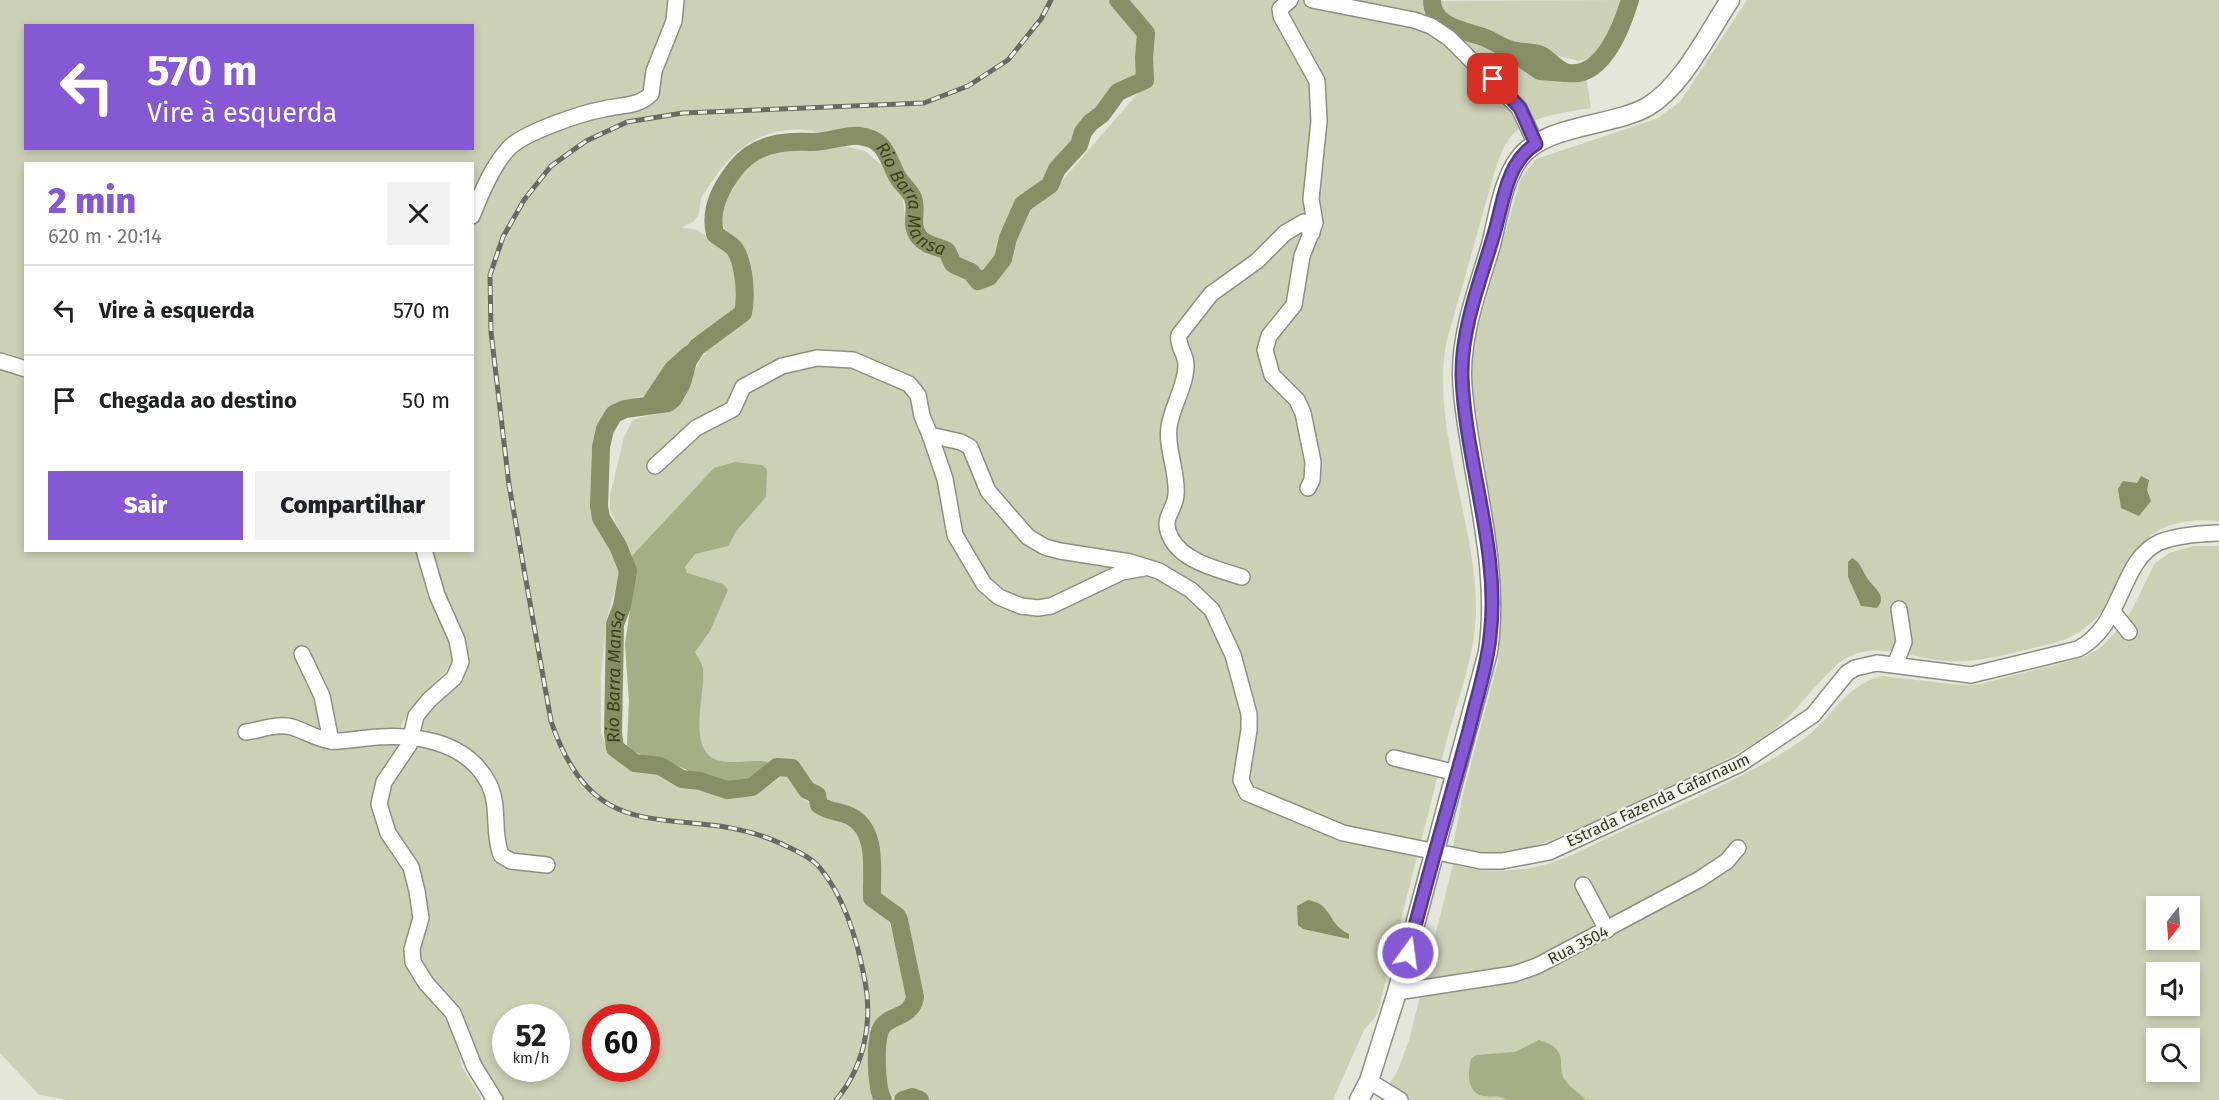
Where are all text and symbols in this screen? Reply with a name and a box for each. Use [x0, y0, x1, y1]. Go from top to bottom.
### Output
text: 570 m [147, 46, 258, 96]
icon: left [48, 48, 126, 126]
pin [1467, 53, 1518, 104]
icon: arrive [1476, 62, 1509, 95]
text: Vire à esquerda [147, 97, 337, 129]
water label: Rio Barra Mansa [871, 138, 949, 260]
text: 2 min [48, 179, 136, 223]
button: close [387, 182, 450, 245]
text: 620 m · 20:14 [48, 224, 162, 248]
icon: left [48, 294, 81, 327]
text: Vire à esquerda [99, 297, 255, 324]
text: 570 m [393, 297, 450, 324]
icon: arrive [48, 384, 81, 417]
text: Chegada ao destino [99, 387, 297, 414]
text: 50 m [402, 387, 450, 414]
button: Sair [48, 471, 243, 540]
button: Compartilhar [255, 471, 450, 540]
water label: Rio Barra Mansa [602, 607, 630, 744]
street label: Estrada Fazenda Cafarnaum [1563, 749, 1753, 851]
north arrow [2146, 896, 2200, 950]
map controls [2146, 896, 2200, 1082]
position arrow [1376, 921, 1440, 985]
street label: Rua 3504 [1545, 921, 1612, 968]
button: sound [2146, 962, 2200, 1016]
speed limit sign: 60 [582, 1004, 660, 1082]
text: 52 [515, 1018, 547, 1054]
button: search [2146, 1028, 2200, 1082]
text: km/h [512, 1049, 550, 1067]

